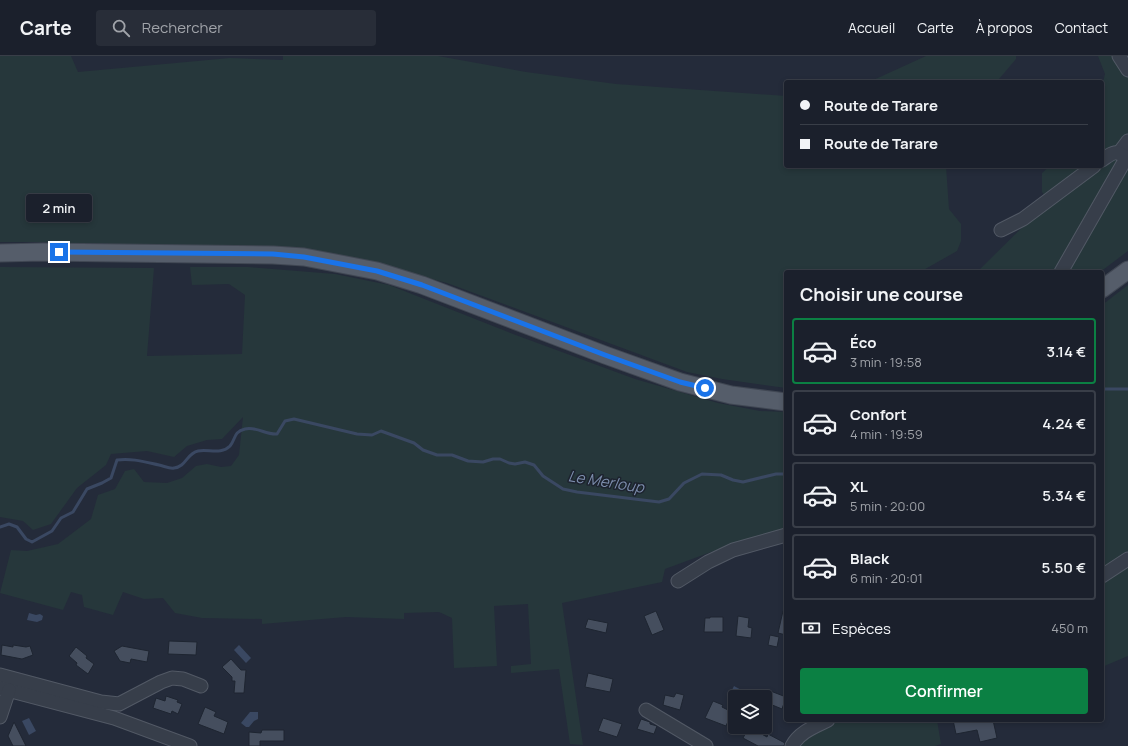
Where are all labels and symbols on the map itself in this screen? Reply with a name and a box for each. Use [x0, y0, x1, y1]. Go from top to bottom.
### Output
callout: 2 min [26, 194, 92, 222]
route end [50, 243, 68, 261]
route start [696, 379, 714, 397]
water label: Le Merloup [567, 465, 647, 498]

